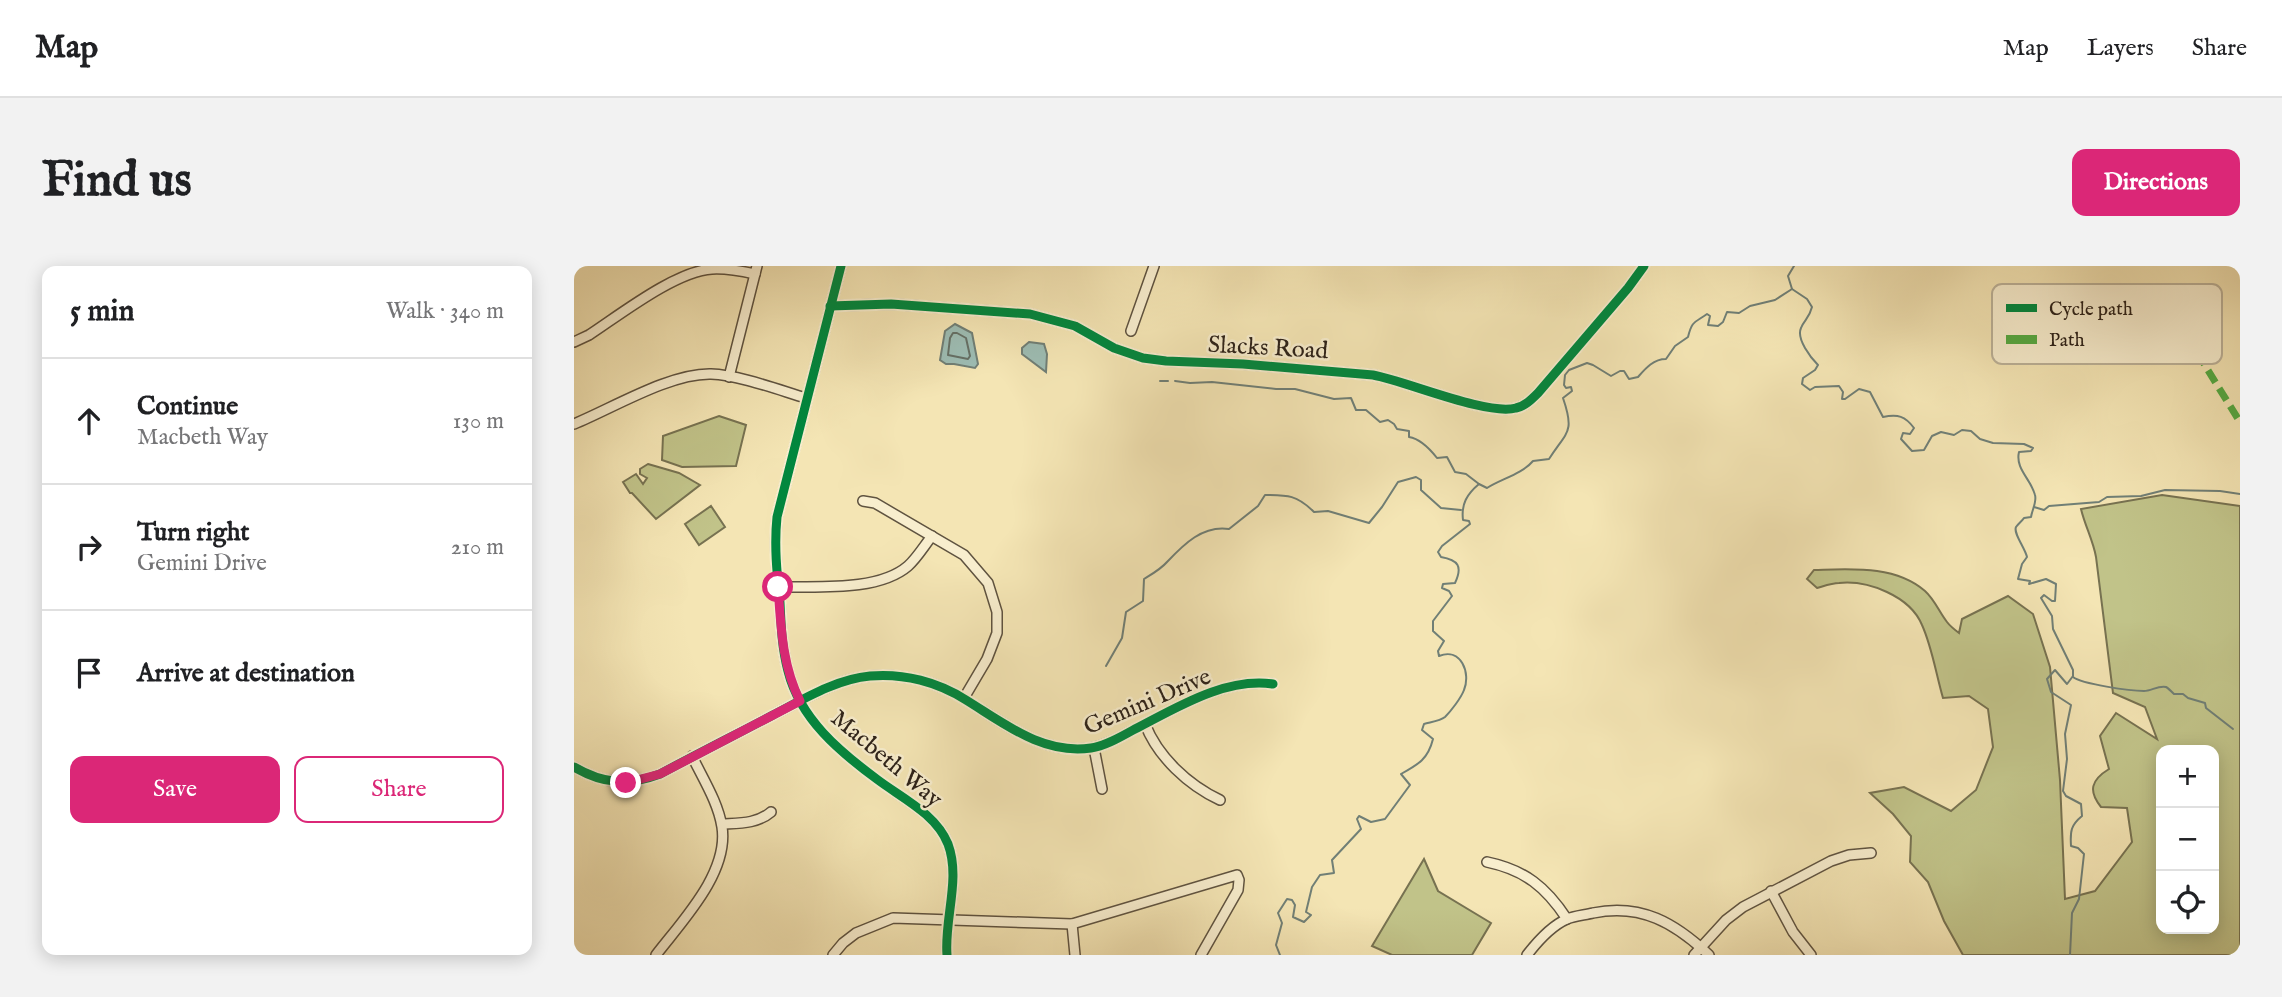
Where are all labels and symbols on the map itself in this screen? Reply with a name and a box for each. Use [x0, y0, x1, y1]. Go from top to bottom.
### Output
legend [1992, 284, 2222, 364]
text: Cycle path [2049, 298, 2133, 322]
text: Path [2049, 329, 2085, 353]
street label: Slacks Road [1207, 330, 1329, 367]
route start [762, 571, 793, 602]
street label: Gemini Drive [1079, 662, 1216, 743]
street label: Macbeth Way [824, 703, 948, 815]
route end [610, 767, 641, 798]

